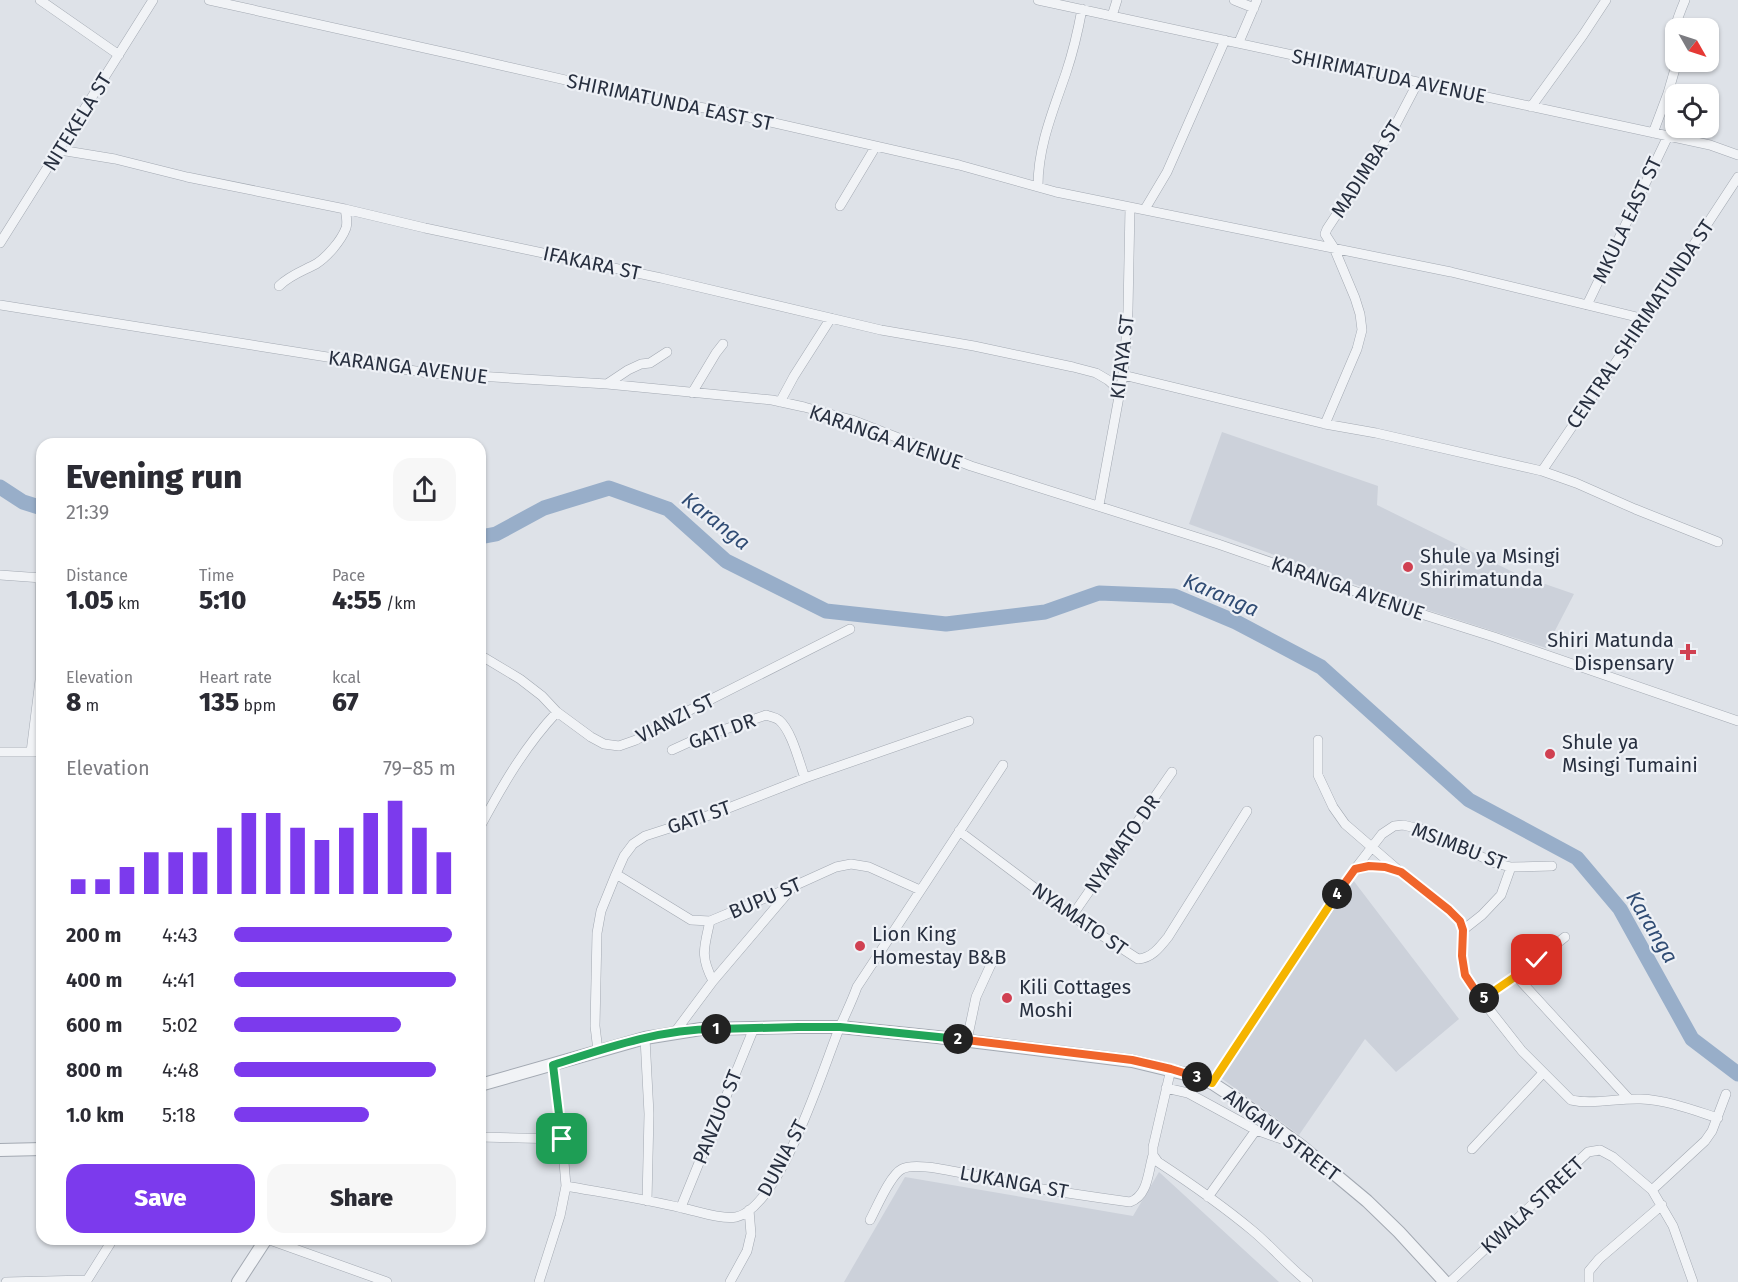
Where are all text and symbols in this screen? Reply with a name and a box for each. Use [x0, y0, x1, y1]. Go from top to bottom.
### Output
north arrow [1665, 18, 1719, 72]
map controls [1665, 18, 1719, 138]
street label: SHIRIMATUDA AVENUE [1290, 44, 1488, 108]
street label: NITEKELA ST [38, 68, 117, 175]
street label: SHIRIMATUNDA EAST ST [565, 68, 776, 136]
button: locate [1665, 84, 1719, 138]
street label: MADIMBA ST [1326, 115, 1407, 222]
street label: MKULA EAST ST [1587, 153, 1667, 287]
street label: CENTRAL SHIRIMATUNDA ST [1561, 215, 1719, 433]
street label: IFAKARA ST [541, 241, 644, 285]
street label: KITAYA ST [1105, 313, 1139, 401]
street label: KARANGA AVENUE [327, 345, 489, 389]
street label: KARANGA AVENUE [806, 400, 966, 474]
text: Evening run [66, 457, 242, 497]
button: share [393, 458, 456, 521]
water label: Karanga [677, 486, 755, 556]
text: 21:39 [66, 500, 109, 524]
place label: Shule ya Msingi Shirimatunda [1420, 544, 1560, 591]
street label: KARANGA AVENUE [1268, 551, 1428, 625]
marker: Shule ya Msingi Shirimatunda [1401, 560, 1415, 574]
text: Distance [66, 566, 128, 585]
text: Time [199, 566, 234, 585]
text: Pace [332, 566, 365, 585]
water label: Karanga [1179, 567, 1263, 623]
text: 1.05 [66, 585, 114, 616]
text: 5:10 [199, 585, 246, 616]
text: 4:55 [332, 585, 382, 616]
text: km [114, 594, 140, 613]
text: /km [382, 594, 416, 613]
place label: Shiri Matunda Dispensary [1547, 628, 1674, 675]
marker: Shiri Matunda Dispensary [1679, 643, 1697, 661]
text: Elevation [66, 668, 133, 687]
text: Heart rate [199, 668, 272, 687]
text: kcal [332, 668, 361, 687]
text: 8 [66, 687, 81, 718]
text: 135 [199, 687, 239, 718]
text: 67 [332, 687, 359, 718]
street label: VIANZI ST [632, 688, 719, 748]
text: m [81, 696, 99, 715]
text: bpm [239, 696, 276, 715]
street label: GATI DR [685, 708, 759, 754]
place label: Shule ya Msingi Tumaini [1562, 730, 1698, 777]
marker: Shule ya Msingi Tumaini [1543, 747, 1557, 761]
text: Elevation [66, 756, 150, 780]
text: 79–85 m [383, 756, 456, 780]
street label: NYAMATO DR [1079, 790, 1165, 898]
street label: GATI ST [664, 795, 734, 839]
street label: MSIMBU ST [1408, 817, 1510, 875]
street label: BUPU ST [725, 872, 805, 924]
street label: NYAMATO ST [1028, 877, 1133, 961]
pin: 4 [1322, 879, 1352, 909]
text: 4 [1332, 884, 1342, 903]
water label: Karanga [1620, 886, 1684, 968]
place label: Lion King Homestay B&B [872, 922, 1006, 969]
text: 200 m [66, 923, 121, 947]
text: 4:43 [162, 923, 198, 947]
pin [1511, 934, 1562, 985]
marker: Lion King Homestay B&B [853, 939, 867, 953]
icon: check [1520, 943, 1553, 976]
text: 400 m [66, 968, 122, 992]
text: 4:41 [162, 968, 195, 992]
place label: Kili Cottages Moshi [1019, 975, 1131, 1022]
pin: 5 [1469, 983, 1499, 1013]
text: 5 [1480, 988, 1488, 1007]
marker: Kili Cottages Moshi [1000, 991, 1014, 1005]
text: 600 m [66, 1013, 122, 1037]
text: 5:02 [162, 1013, 198, 1037]
pin: 1 [701, 1014, 731, 1044]
text: 1 [712, 1019, 720, 1038]
pin: 2 [943, 1024, 973, 1054]
text: 2 [954, 1029, 962, 1048]
text: 800 m [66, 1058, 123, 1082]
text: 4:48 [162, 1058, 199, 1082]
pin: 3 [1182, 1062, 1212, 1092]
street label: PANZUO ST [687, 1066, 747, 1167]
text: 3 [1193, 1067, 1201, 1086]
street label: ANGANI STREET [1219, 1084, 1345, 1187]
text: 1.0 km [66, 1103, 124, 1127]
text: 5:18 [162, 1103, 196, 1127]
pin [536, 1113, 587, 1164]
street label: DUNIA ST [752, 1115, 812, 1200]
icon: arrive [545, 1122, 578, 1155]
street label: KWALA STREET [1476, 1151, 1589, 1258]
street label: LUKANGA ST [958, 1161, 1071, 1203]
button: Save [66, 1164, 255, 1233]
button: Share [267, 1164, 456, 1233]

